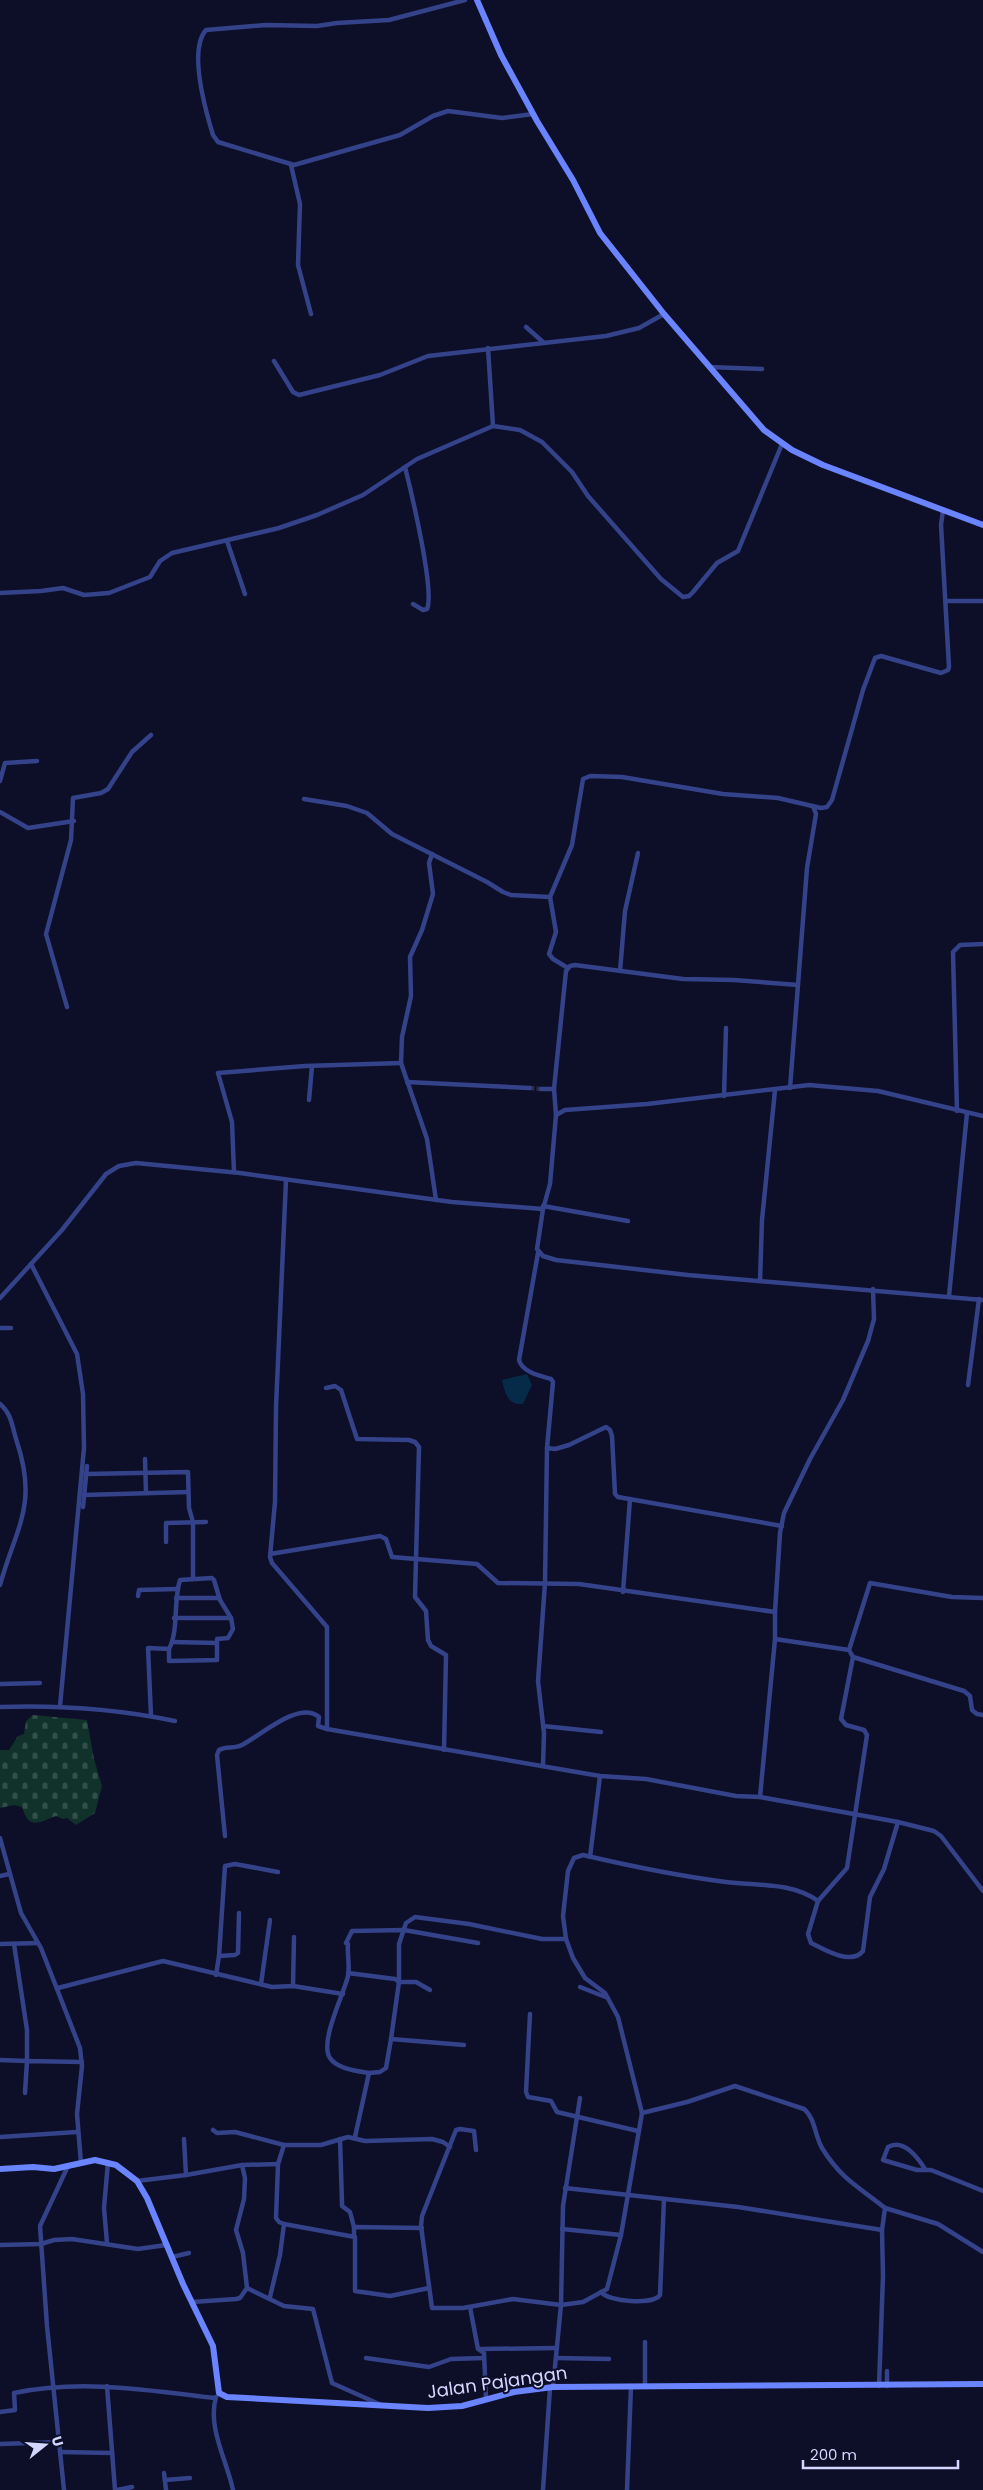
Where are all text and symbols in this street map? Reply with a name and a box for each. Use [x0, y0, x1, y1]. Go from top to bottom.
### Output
street label: Jalan Pajangan [425, 2360, 569, 2404]
north arrow [20, 2420, 70, 2470]
text: U [46, 2434, 68, 2449]
scale bar [803, 2438, 958, 2470]
text: 200 m [810, 2444, 857, 2465]

